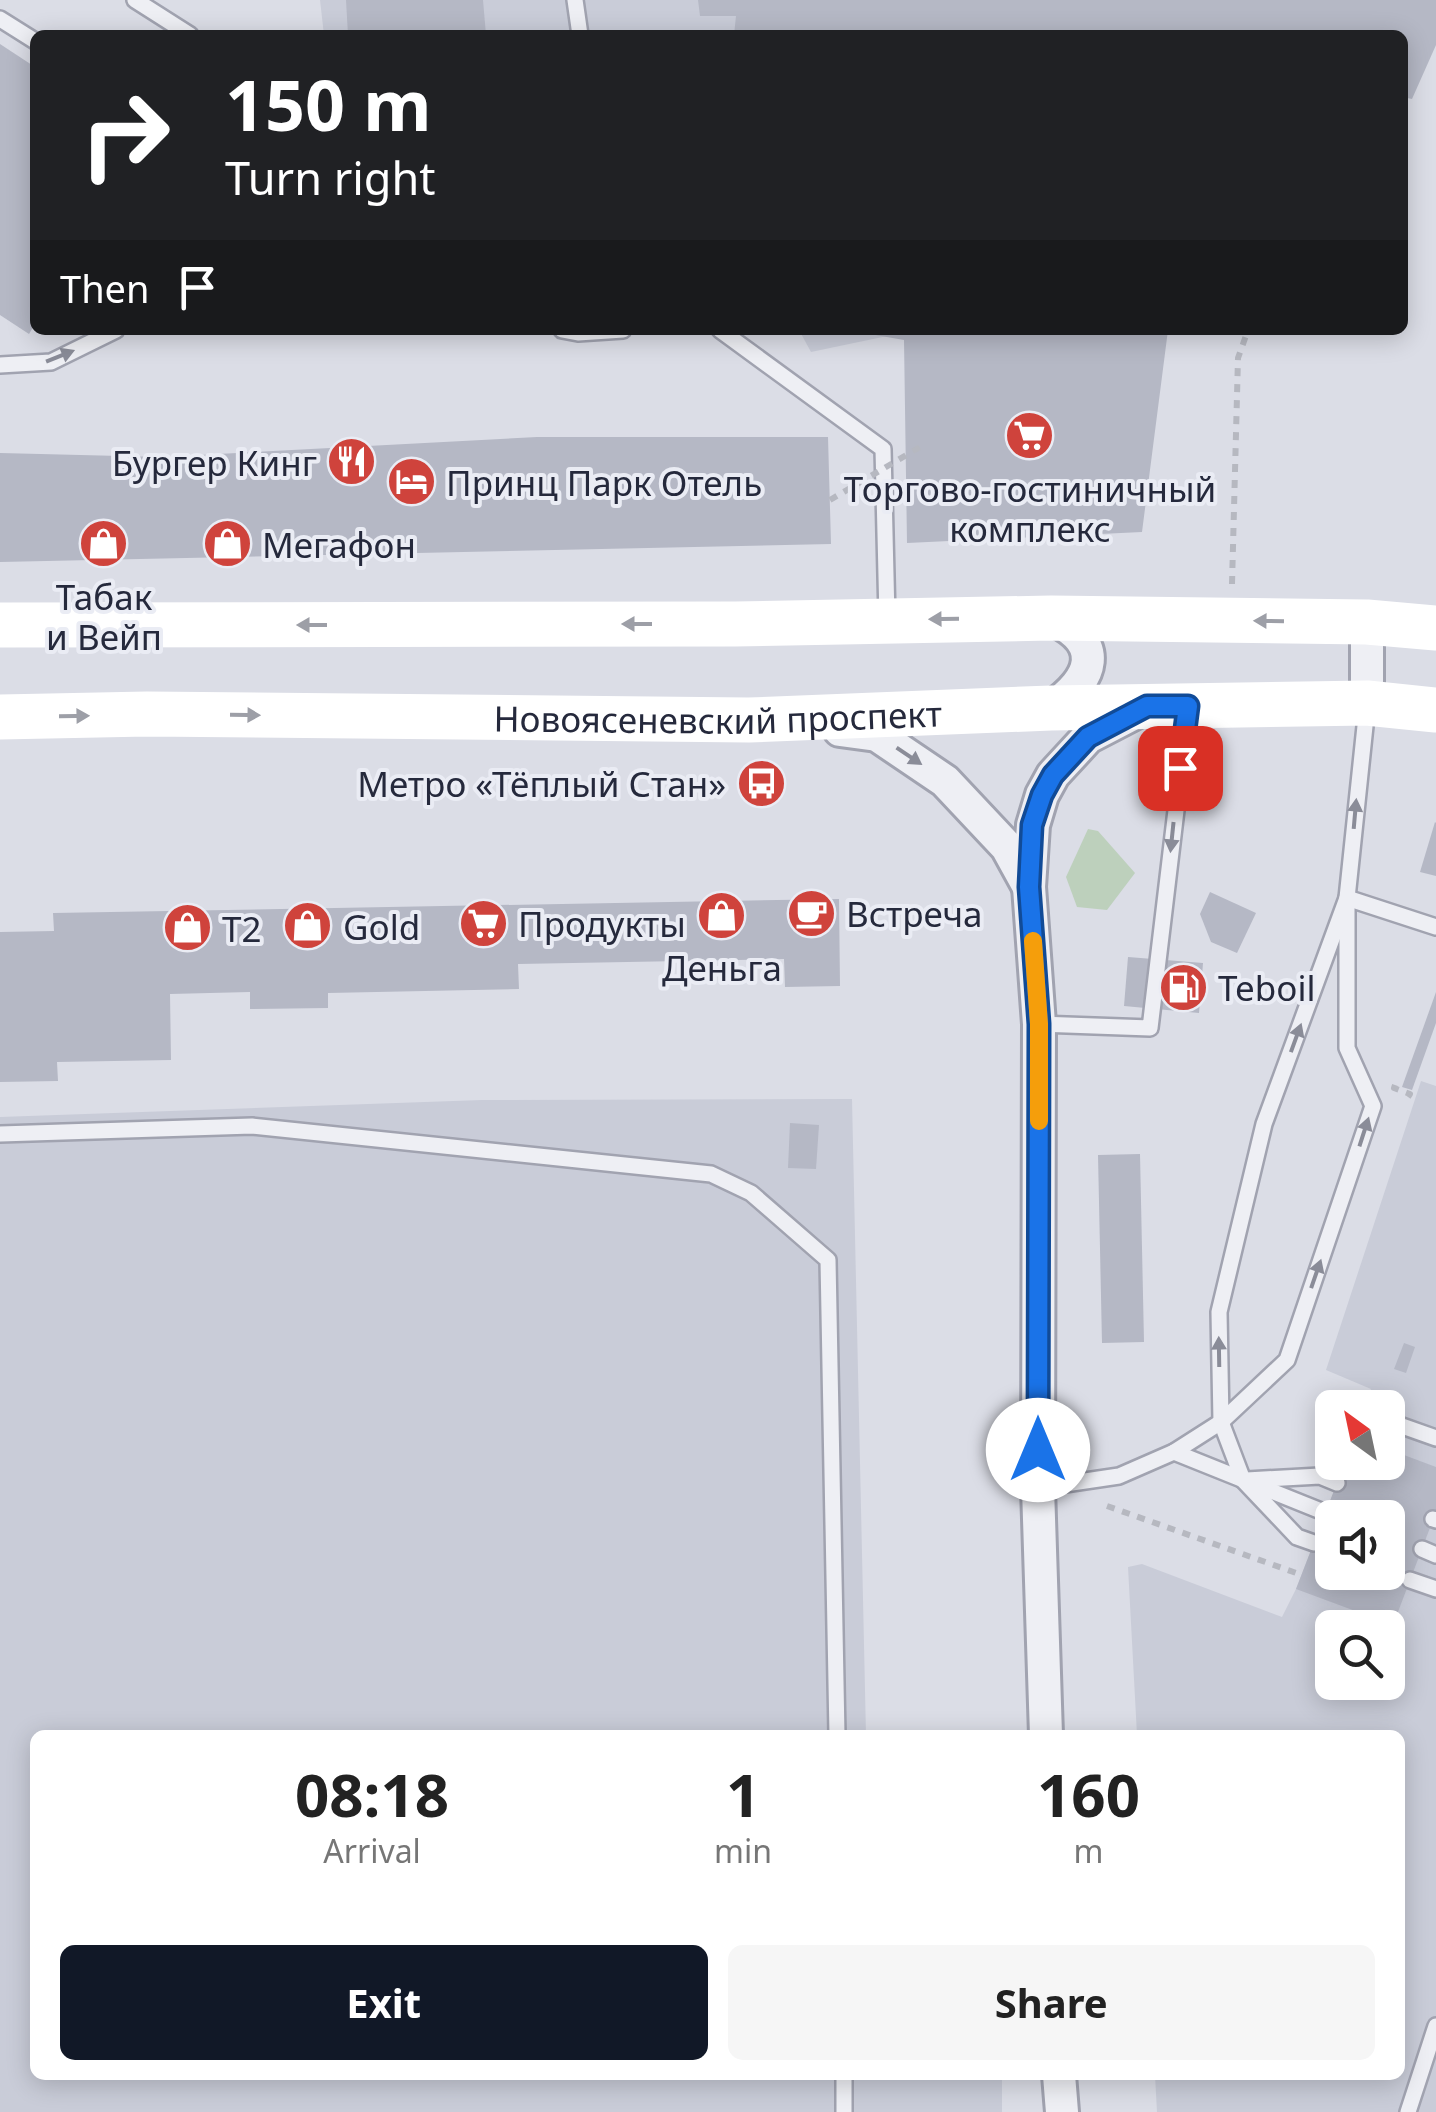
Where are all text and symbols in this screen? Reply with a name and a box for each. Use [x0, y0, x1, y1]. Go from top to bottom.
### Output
text: 150 m [225, 56, 432, 152]
icon: right [60, 70, 190, 200]
text: Turn right [225, 147, 436, 208]
icon: arrive [170, 260, 225, 315]
text: Then [60, 262, 150, 314]
one-way arrow [45, 348, 75, 364]
supermarket icon: Торгово-гостиничный комплекс [1004, 410, 1056, 462]
restaurant icon: Бургер Кинг [326, 436, 378, 488]
place label: Бургер Кинг [112, 439, 317, 486]
hotel icon: Принц Парк Отель [385, 456, 437, 508]
place label: Принц Парк Отель [446, 459, 762, 506]
place label: Торгово-гостиничный комплекс [844, 465, 1216, 552]
shop icon: Табак и Вейп [78, 518, 130, 570]
shop icon: Мегафон [201, 518, 253, 570]
place label: Мегафон [262, 521, 416, 568]
place label: Табак и Вейп [46, 573, 162, 660]
one-way arrow [928, 611, 960, 627]
one-way arrow [1253, 612, 1285, 628]
one-way arrow [621, 616, 653, 632]
one-way arrow [296, 617, 328, 633]
street label: Новоясеневский проспект [494, 689, 943, 744]
one-way arrow [58, 707, 90, 723]
one-way arrow [229, 707, 261, 723]
pin [1138, 726, 1223, 811]
icon: arrive [1153, 741, 1208, 796]
one-way arrow [895, 747, 922, 765]
bus stop icon: Метро «Тёплый Стан» [735, 757, 787, 809]
place label: Метро «Тёплый Стан» [357, 760, 726, 807]
one-way arrow [1347, 797, 1363, 829]
one-way arrow [1164, 822, 1180, 854]
cafe icon: Встреча [785, 887, 837, 939]
shop icon: Деньга [696, 889, 748, 941]
place label: Встреча [846, 890, 983, 937]
supermarket icon: Продукты [457, 897, 509, 949]
shop icon: Gold [282, 900, 334, 952]
place label: Продукты [518, 900, 686, 947]
shop icon: T2 [161, 902, 213, 954]
place label: Gold [343, 903, 420, 950]
place label: T2 [222, 905, 261, 952]
place label: Деньга [662, 944, 782, 991]
fuel station icon: Teboil [1157, 961, 1209, 1013]
place label: Teboil [1218, 964, 1316, 1011]
one-way arrow [1289, 1023, 1304, 1053]
one-way arrow [1358, 1116, 1373, 1146]
one-way arrow [1310, 1259, 1325, 1289]
one-way arrow [1211, 1335, 1227, 1367]
north arrow [1315, 1390, 1405, 1480]
map controls [1315, 1390, 1405, 1700]
position arrow [986, 1398, 1090, 1502]
button: sound [1315, 1500, 1405, 1590]
button: search [1315, 1610, 1405, 1700]
text: 08:18 [295, 1753, 449, 1835]
text: 1 [726, 1753, 760, 1835]
text: 160 [1037, 1753, 1140, 1835]
text: Arrival [323, 1829, 421, 1872]
text: min [714, 1829, 772, 1872]
text: m [1074, 1829, 1103, 1872]
button: Exit [60, 1945, 708, 2060]
button: Share [728, 1945, 1375, 2060]

